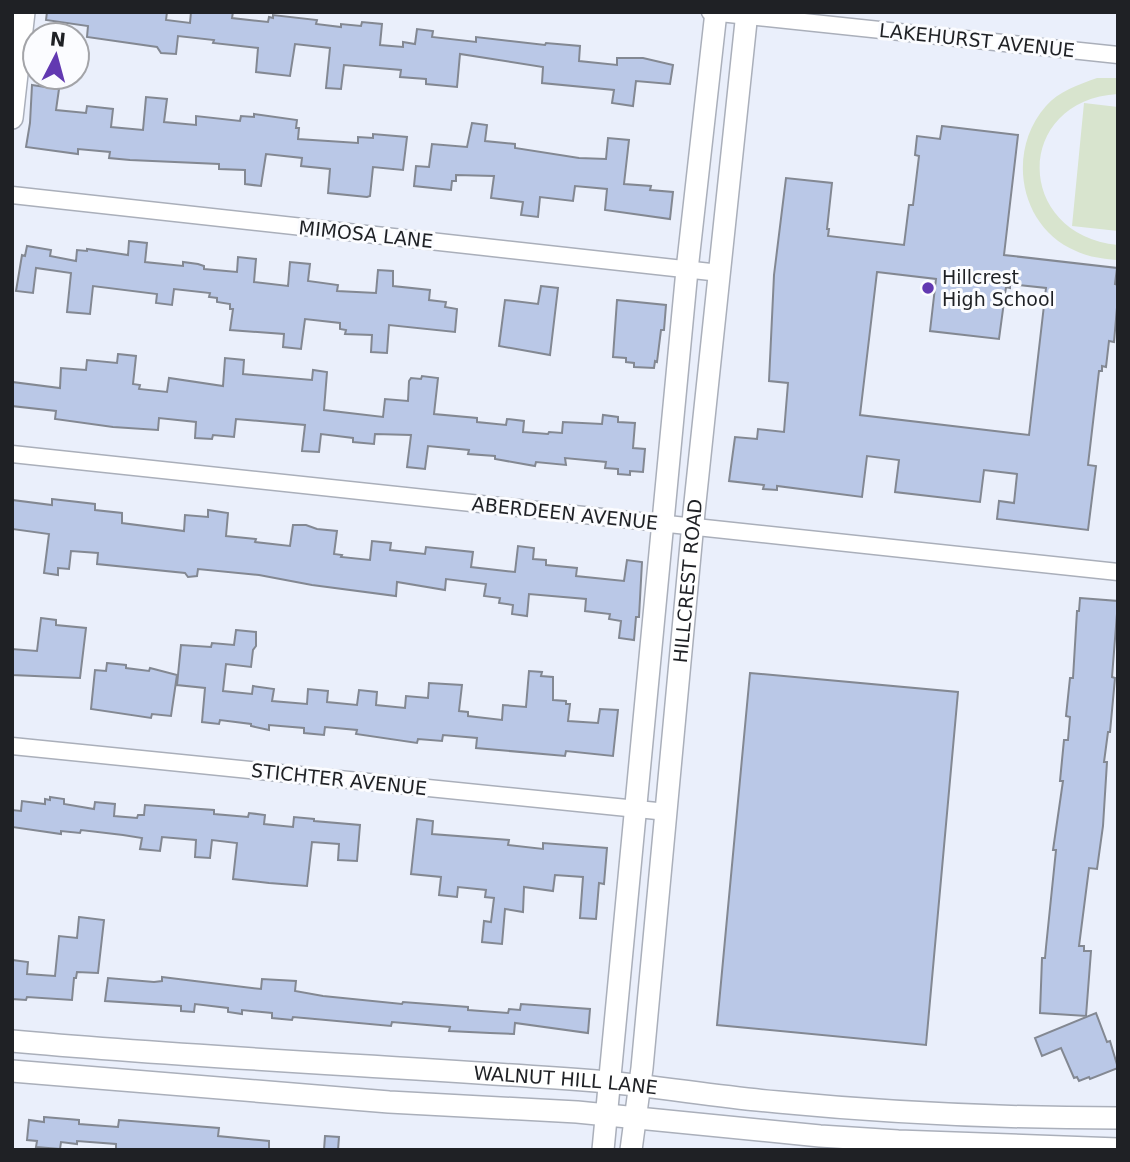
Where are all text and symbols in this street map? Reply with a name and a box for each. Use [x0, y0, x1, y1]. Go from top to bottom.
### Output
street label: LAKEHURST AVENUE [878, 19, 1076, 61]
north arrow [21, 21, 91, 91]
text: N [49, 27, 67, 51]
street label: MIMOSA LANE [298, 216, 434, 252]
place label: Hillcrest High School [942, 266, 1055, 310]
marker: Hillcrest High School [920, 280, 936, 296]
street label: ABERDEEN AVENUE [471, 492, 659, 534]
street label: HILLCREST ROAD [669, 498, 706, 664]
street label: STICHTER AVENUE [250, 759, 428, 799]
street label: WALNUT HILL LANE [473, 1061, 659, 1099]

